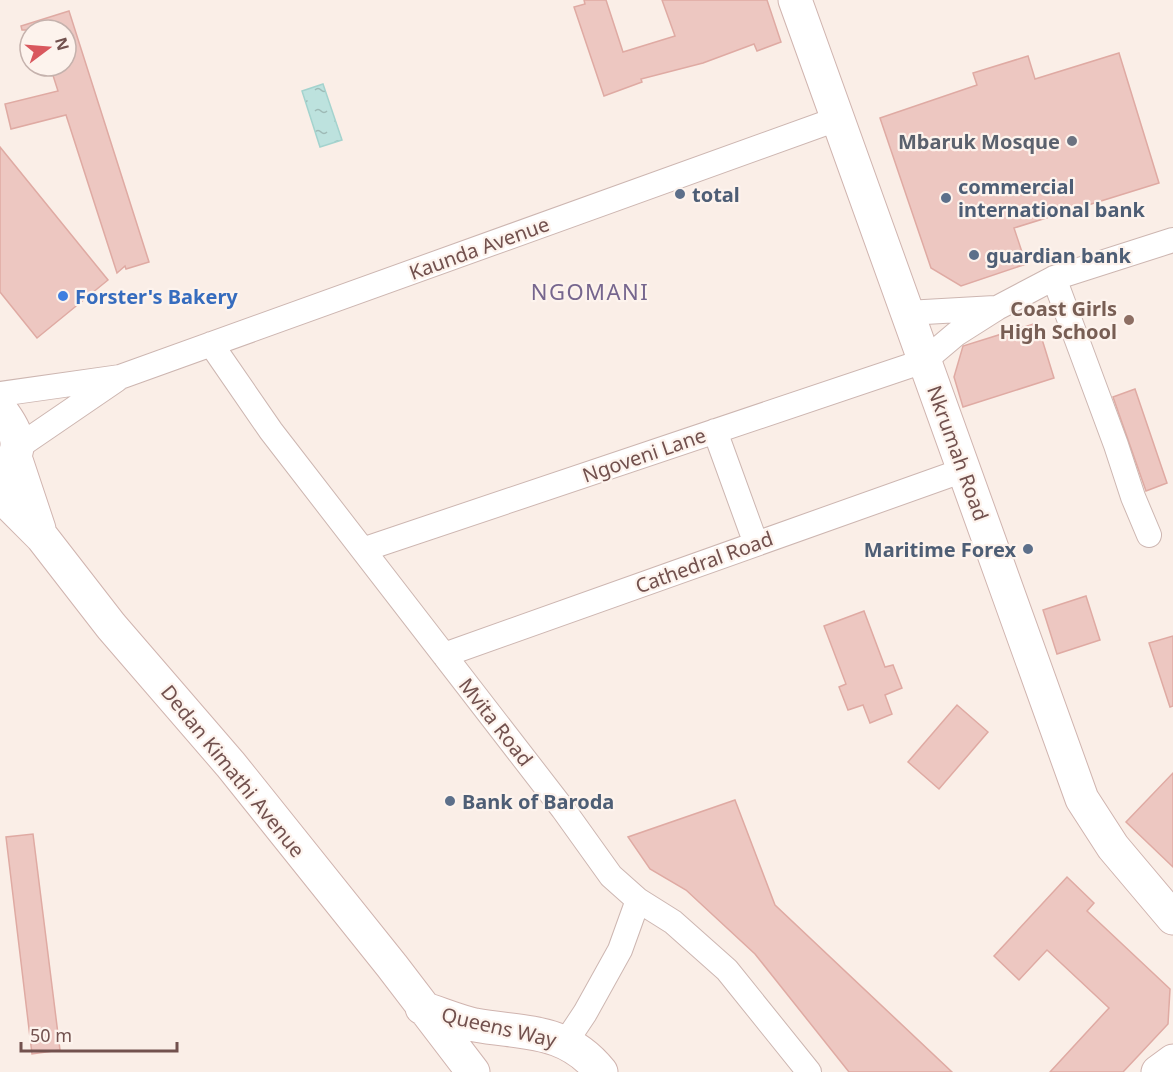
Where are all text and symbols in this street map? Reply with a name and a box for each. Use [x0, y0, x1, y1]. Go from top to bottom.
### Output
north arrow [18, 18, 78, 78]
text: N [50, 35, 75, 53]
place label: Mbaruk Mosque [898, 128, 1060, 155]
marker: Mbaruk Mosque [1065, 134, 1079, 148]
place label: commercial international bank [958, 173, 1145, 223]
place label: total [692, 181, 740, 208]
marker: total [673, 187, 687, 201]
marker: commercial international bank [939, 191, 953, 205]
street label: Kaunda Avenue [405, 210, 553, 286]
place label: guardian bank [986, 242, 1132, 269]
marker: guardian bank [967, 248, 981, 262]
district label: NGOMANI [531, 276, 649, 306]
place label: Forster's Bakery [75, 283, 238, 310]
marker: Forster's Bakery [56, 289, 70, 303]
place label: Coast Girls High School [1000, 295, 1117, 345]
marker: Coast Girls High School [1122, 313, 1136, 327]
street label: Nkrumah Road [921, 382, 995, 524]
street label: Ngoveni Lane [579, 421, 709, 489]
street label: Cathedral Road [631, 525, 777, 599]
place label: Maritime Forex [864, 536, 1016, 563]
marker: Maritime Forex [1021, 542, 1035, 556]
street label: Mvita Road [453, 672, 539, 772]
street label: Dedan Kimathi Avenue [155, 679, 311, 863]
place label: Bank of Baroda [462, 788, 614, 815]
marker: Bank of Baroda [443, 794, 457, 808]
street label: Queens Way [439, 1001, 560, 1054]
scale bar [21, 1015, 177, 1053]
text: 50 m [30, 1023, 72, 1047]

